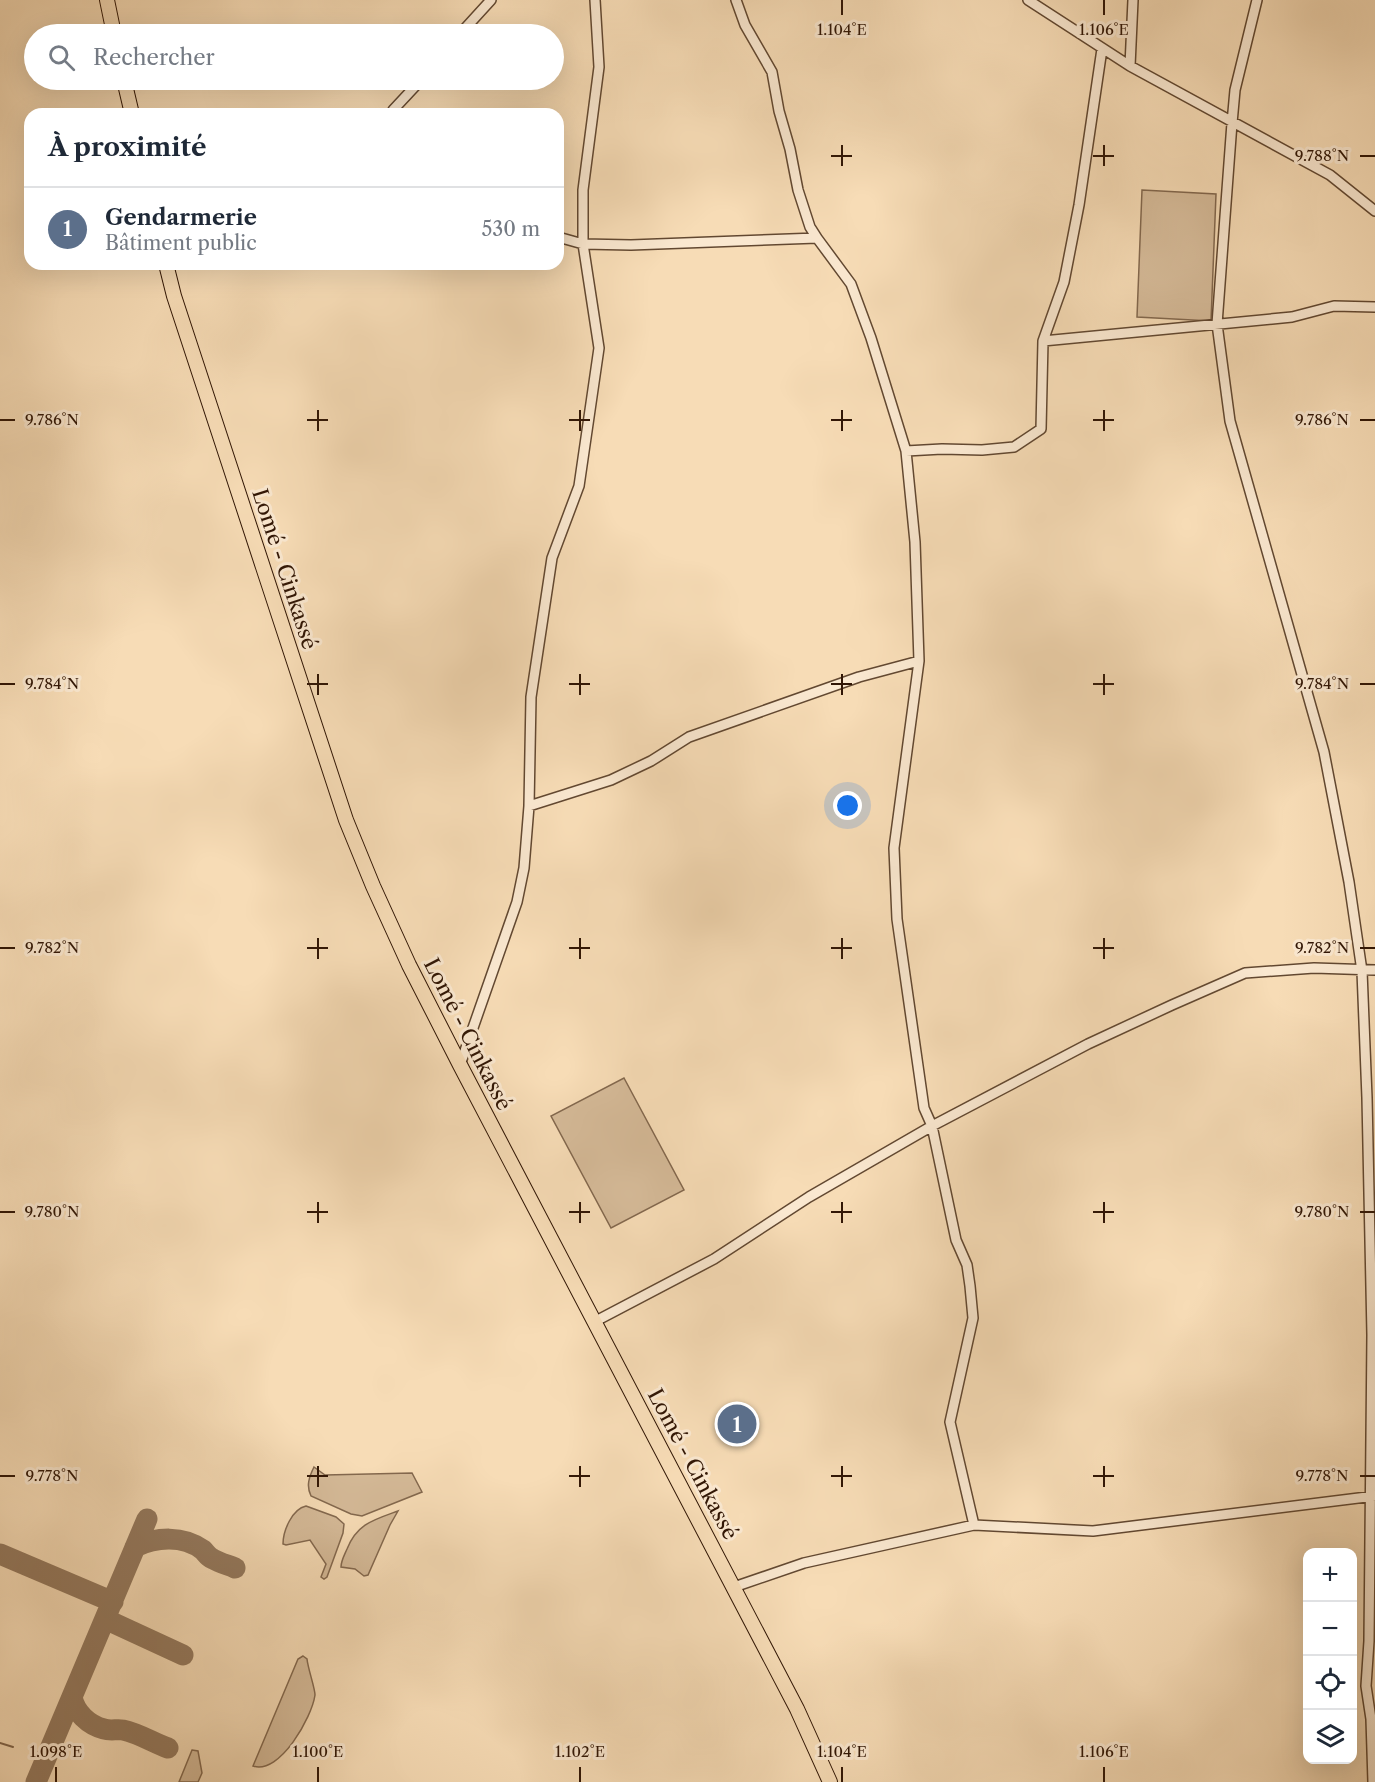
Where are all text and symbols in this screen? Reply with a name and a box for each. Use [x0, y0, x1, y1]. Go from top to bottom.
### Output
text: 1.104°E [817, 20, 867, 39]
text: 1.106°E [1079, 20, 1129, 39]
search box [24, 24, 564, 90]
icon: search [45, 41, 78, 74]
text: Rechercher [93, 44, 215, 71]
text: À proximité [48, 131, 207, 163]
text: 9.788°N [1295, 146, 1349, 165]
text: Gendarmerie [105, 204, 257, 231]
text: 1 [63, 217, 72, 241]
text: 530 m [482, 217, 540, 241]
text: Bâtiment public [105, 231, 257, 255]
text: 9.786°N [25, 410, 79, 429]
text: 9.786°N [1295, 410, 1349, 429]
street label: Lomé - Cinkassé [247, 486, 323, 652]
text: 9.784°N [25, 674, 79, 693]
text: 9.784°N [1295, 674, 1349, 693]
your location [833, 791, 862, 820]
text: 9.782°N [25, 938, 79, 957]
text: 9.782°N [1295, 938, 1349, 957]
street label: Lomé - Cinkassé [419, 954, 517, 1114]
text: 9.780°N [24, 1202, 80, 1221]
text: 9.780°N [1294, 1202, 1350, 1221]
street label: Lomé - Cinkassé [643, 1384, 743, 1544]
pin: 1 [718, 1402, 756, 1446]
text: 9.778°N [26, 1466, 78, 1485]
text: 9.778°N [1296, 1466, 1348, 1485]
map controls [1303, 1548, 1357, 1764]
button: + [1303, 1548, 1357, 1602]
button: − [1303, 1602, 1357, 1656]
button: locate [1303, 1656, 1357, 1710]
button: layers [1303, 1710, 1357, 1764]
text: 1.098°E [30, 1742, 82, 1761]
text: 1.100°E [293, 1742, 343, 1761]
text: 1.102°E [555, 1742, 605, 1761]
text: 1.104°E [817, 1742, 867, 1761]
text: 1.106°E [1079, 1742, 1129, 1761]

